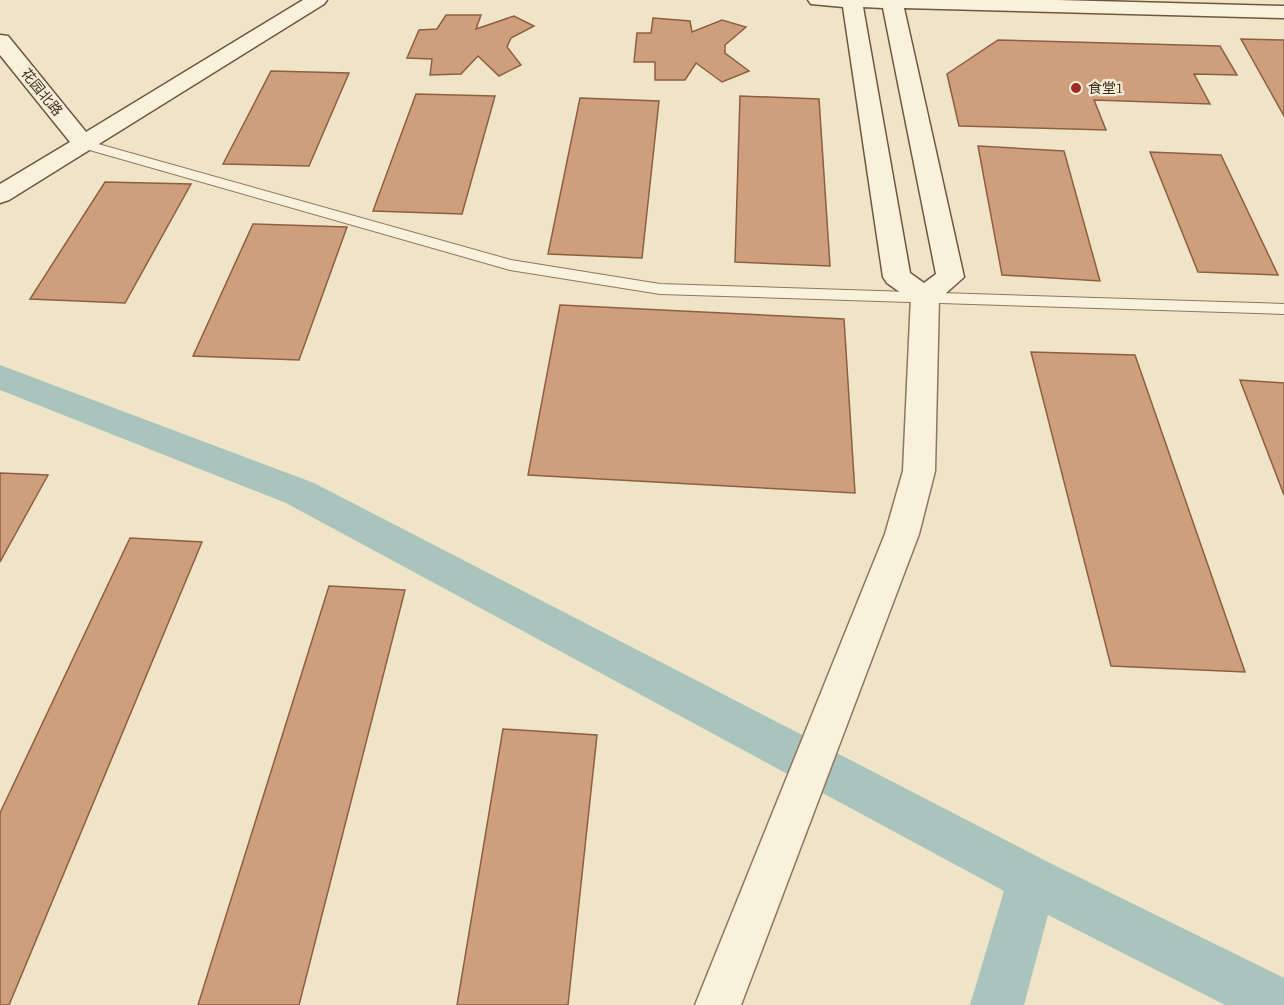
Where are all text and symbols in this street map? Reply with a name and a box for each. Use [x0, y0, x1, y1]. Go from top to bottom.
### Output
street label: 花园北路 [17, 64, 67, 120]
place label: 食堂1 [1088, 78, 1123, 98]
marker: 食堂1 [1069, 81, 1083, 95]

